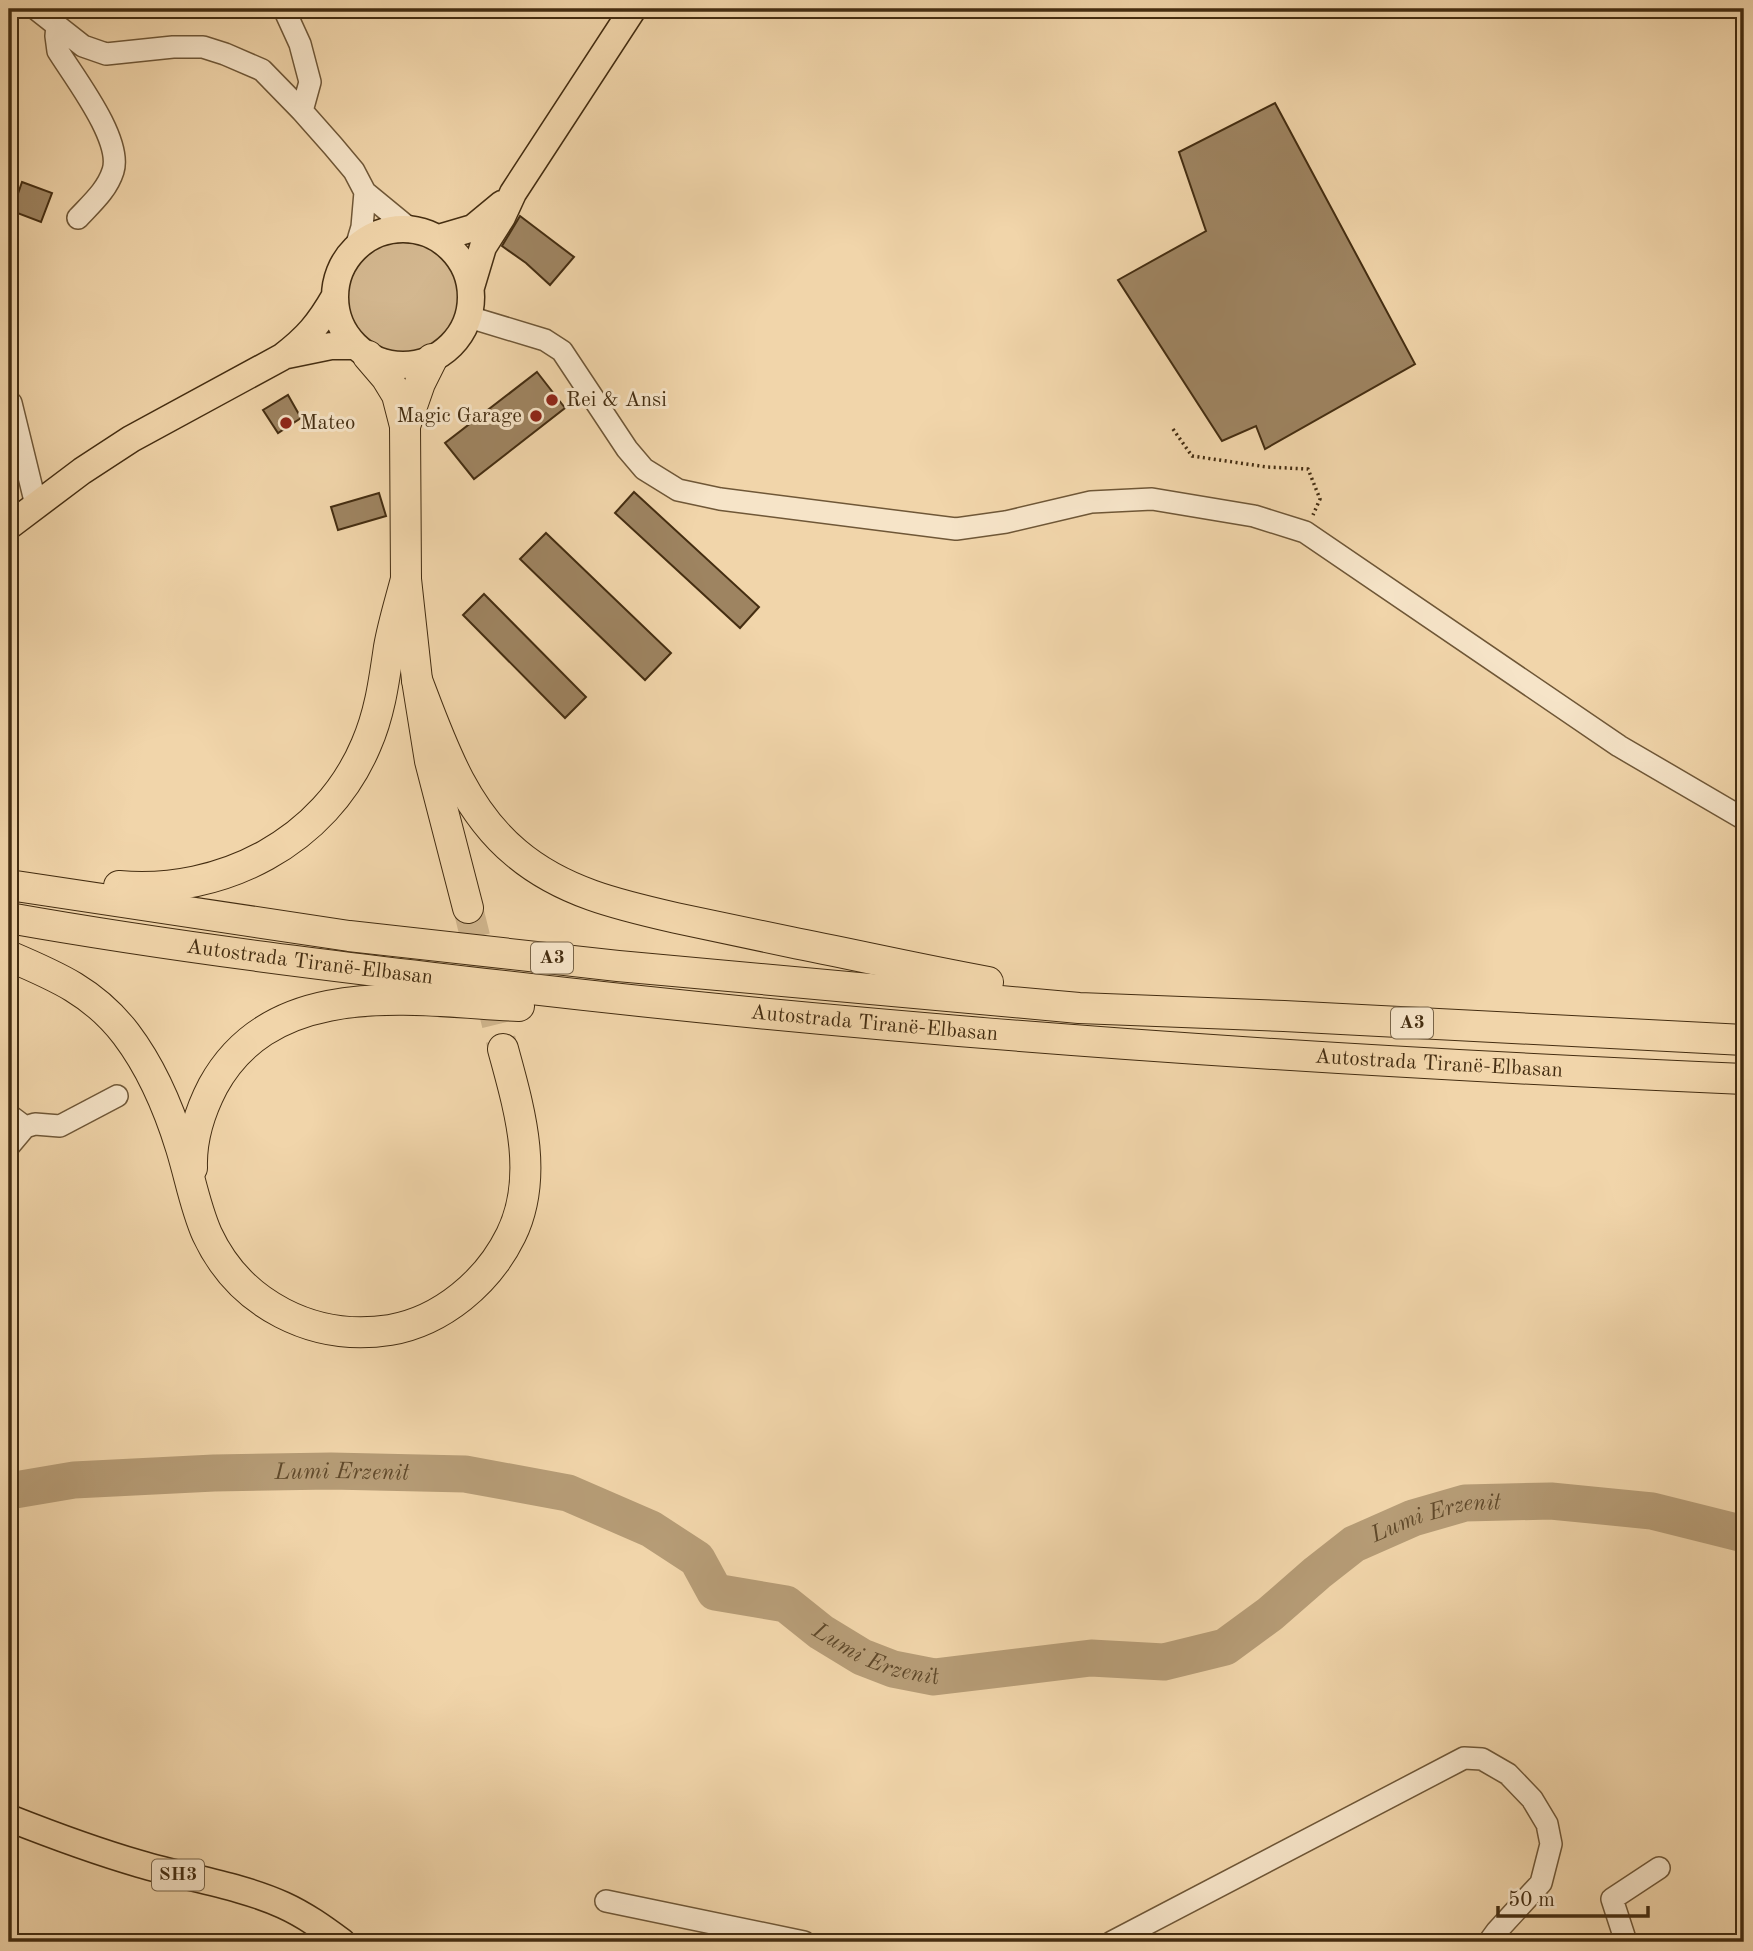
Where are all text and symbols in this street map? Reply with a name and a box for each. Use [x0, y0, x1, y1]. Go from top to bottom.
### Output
place label: Rei & Ansi [566, 390, 667, 411]
marker: Rei & Ansi [544, 392, 560, 408]
place label: Magic Garage [397, 406, 522, 427]
marker: Magic Garage [528, 408, 544, 424]
place label: Mateo [300, 413, 355, 434]
marker: Mateo [278, 415, 294, 431]
street label: Autostrada Tiranë-Elbasan [185, 936, 434, 988]
road number: A3 [531, 942, 573, 974]
street label: Autostrada Tiranë-Elbasan [750, 1002, 999, 1045]
road number: A3 [1391, 1007, 1433, 1038]
street label: Autostrada Tiranë-Elbasan [1314, 1046, 1563, 1081]
water label: Lumi Erzenit [273, 1459, 410, 1484]
water label: Lumi Erzenit [1366, 1491, 1502, 1547]
water label: Lumi Erzenit [808, 1618, 941, 1689]
road number: SH3 [152, 1859, 204, 1890]
scale bar [1498, 1874, 1648, 1918]
text: 50 m [1508, 1890, 1555, 1911]

